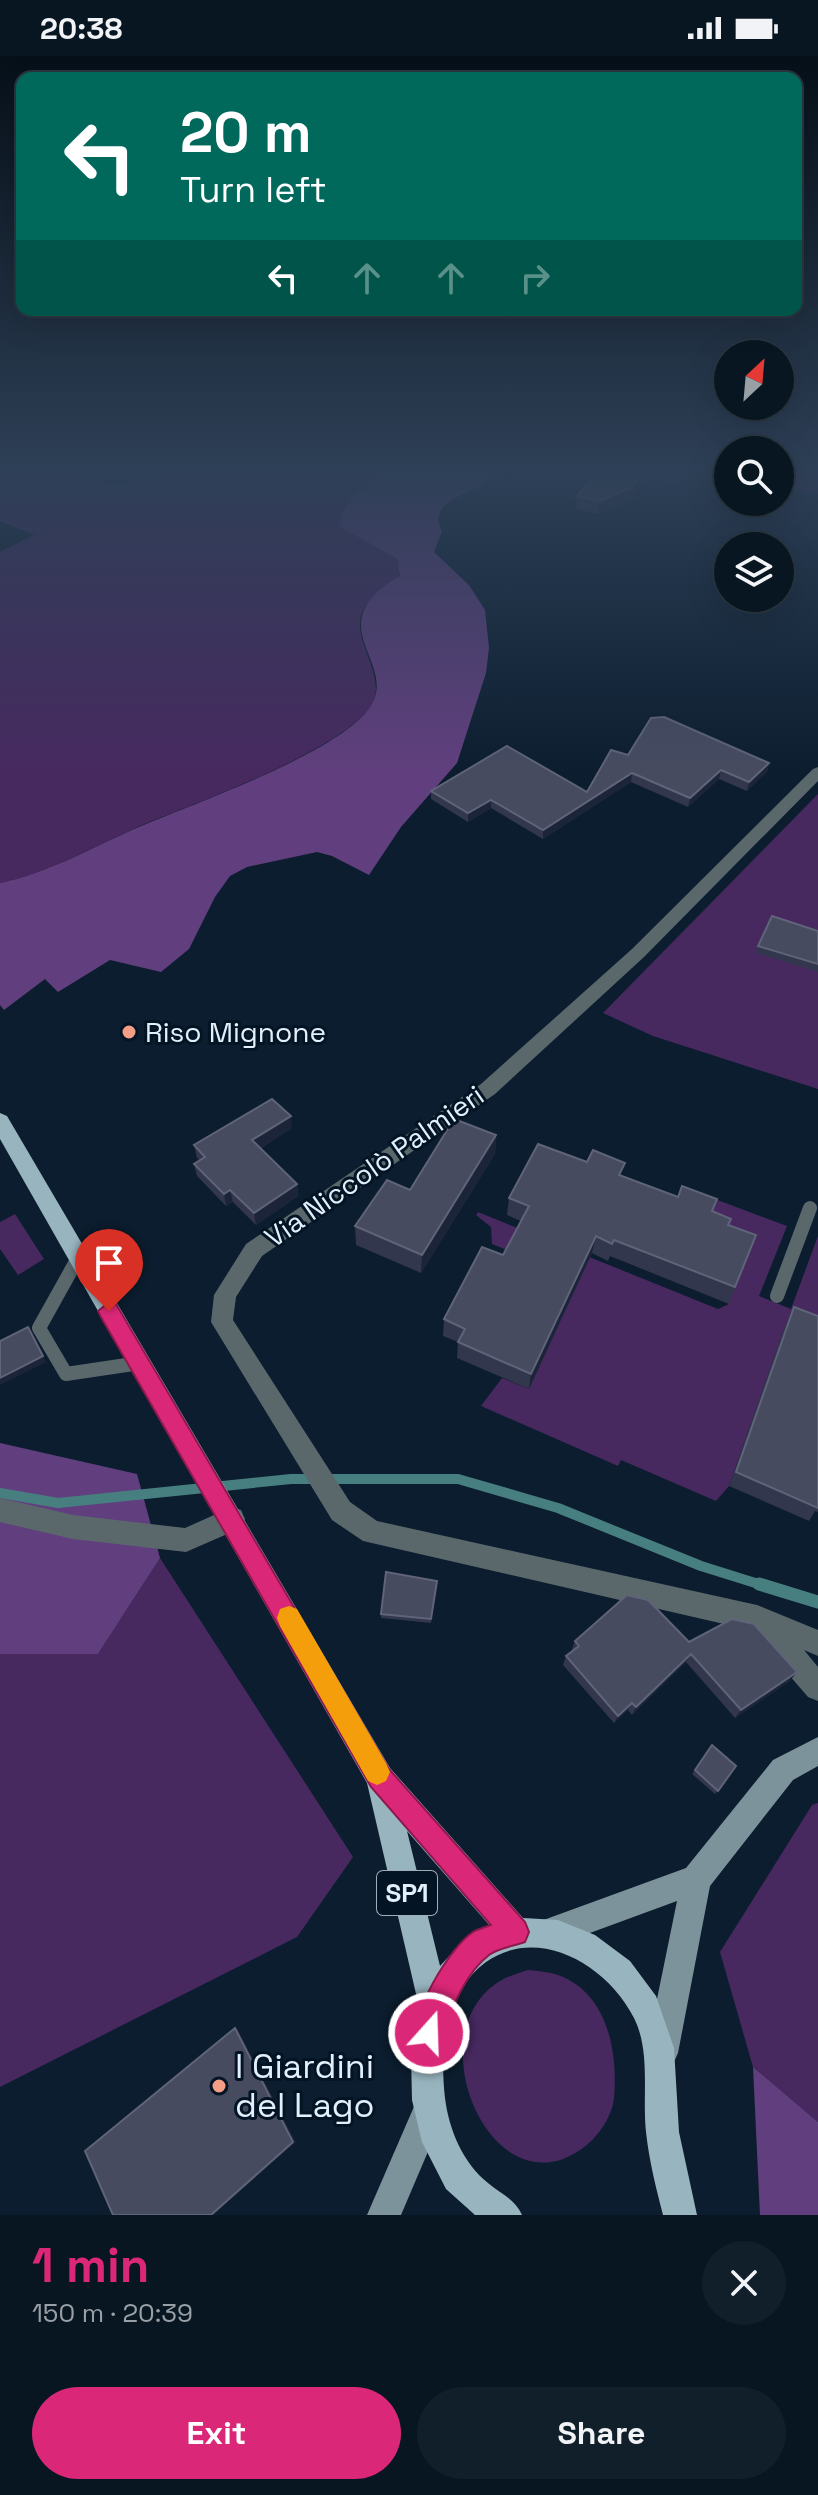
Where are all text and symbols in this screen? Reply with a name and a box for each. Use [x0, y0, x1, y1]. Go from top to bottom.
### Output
text: 20:38 [40, 9, 122, 48]
text: 20 m [180, 97, 312, 168]
icon: left [48, 104, 152, 208]
text: Turn left [180, 167, 327, 213]
icon: left [261, 256, 305, 300]
icon: ahead [345, 256, 389, 300]
icon: ahead [429, 256, 473, 300]
icon: right [513, 256, 557, 300]
north arrow [714, 340, 794, 420]
map controls [714, 340, 794, 612]
button: search [714, 436, 794, 516]
button: layers [714, 532, 794, 612]
place label: Riso Mignone [145, 1014, 326, 1050]
marker: Riso Mignone [120, 1023, 138, 1041]
street label: Via Niccolò Palmieri [257, 1077, 491, 1255]
pin [75, 1229, 143, 1311]
icon: arrive [87, 1241, 131, 1285]
road number: SP1 [377, 1871, 437, 1915]
position arrow [387, 1991, 471, 2075]
place label: I Giardini del Lago [235, 2045, 375, 2127]
marker: I Giardini del Lago [210, 2077, 228, 2095]
text: 1 min [32, 2235, 149, 2296]
button: close [702, 2241, 786, 2325]
text: 150 m · 20:39 [32, 2296, 193, 2330]
button: Exit [32, 2387, 401, 2479]
button: Share [417, 2387, 786, 2479]

